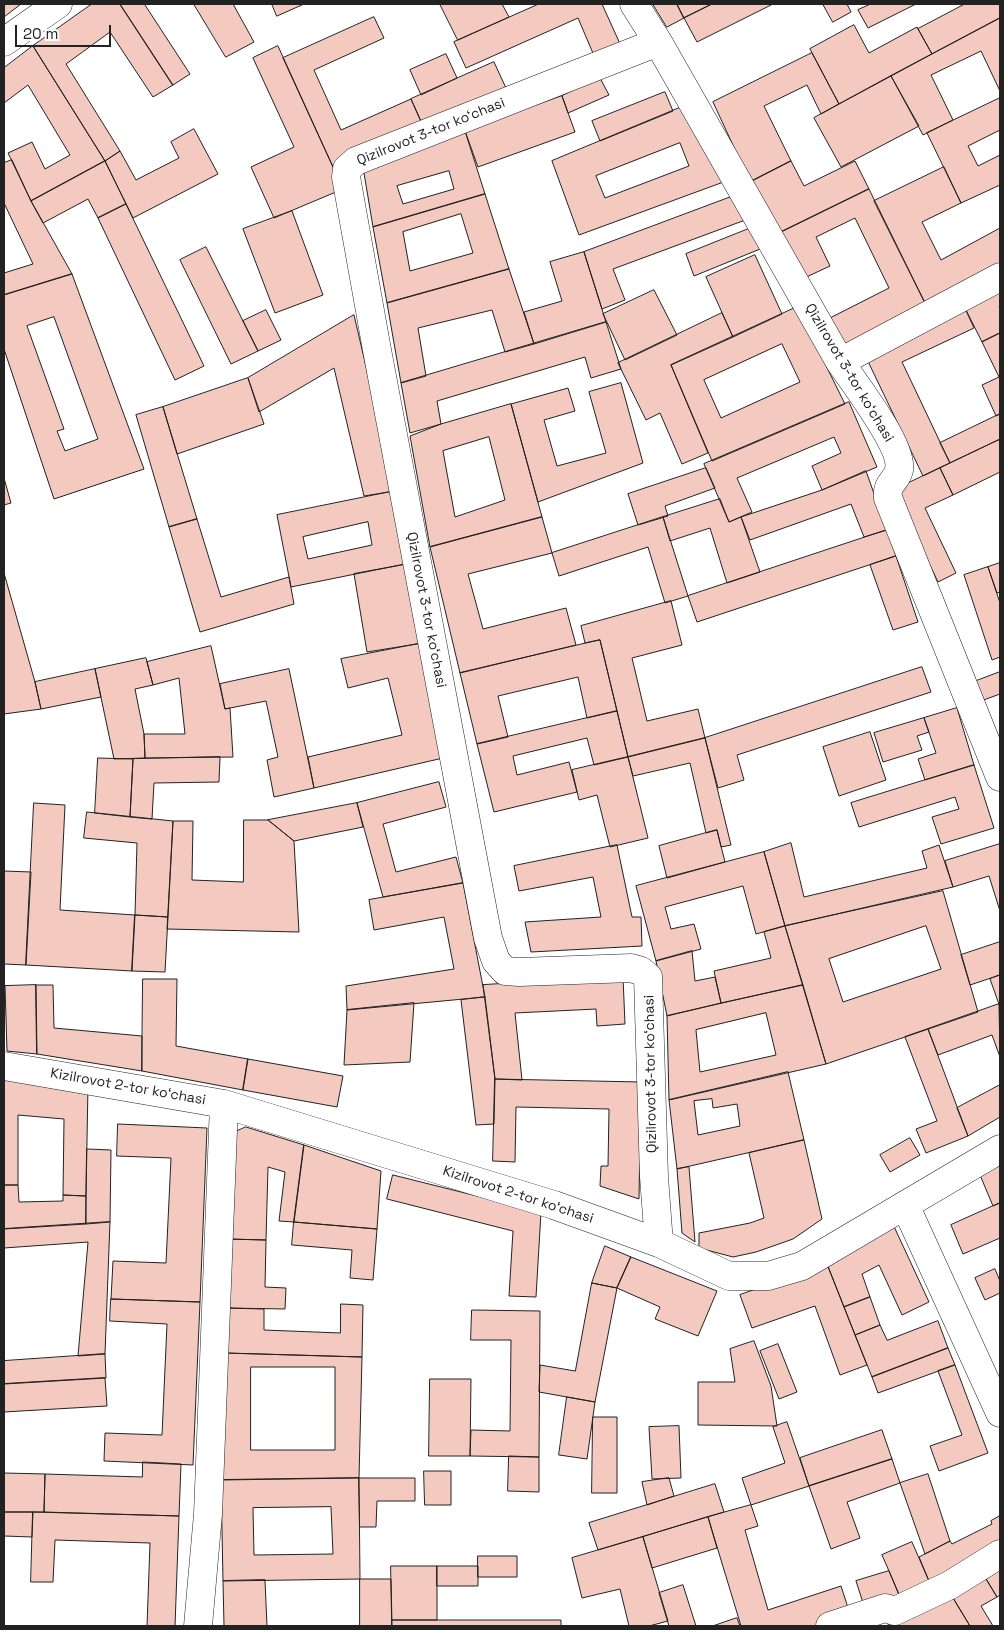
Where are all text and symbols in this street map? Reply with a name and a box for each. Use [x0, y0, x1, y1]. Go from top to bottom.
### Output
scale bar [18, 15, 114, 47]
text: 20 m [23, 24, 58, 43]
street label: Qizilrovot 3-tor koʻchasi [354, 95, 508, 169]
street label: Qizilrovot 3-tor koʻchasi [801, 301, 897, 445]
street label: Qizilrovot 3-tor koʻchasi [403, 531, 449, 689]
street label: Qizilrovot 3-tor koʻchasi [641, 995, 661, 1153]
street label: Kizilrovot 2-tor koʻchasi [49, 1065, 207, 1109]
street label: Kizilrovot 2-tor koʻchasi [441, 1163, 595, 1227]

